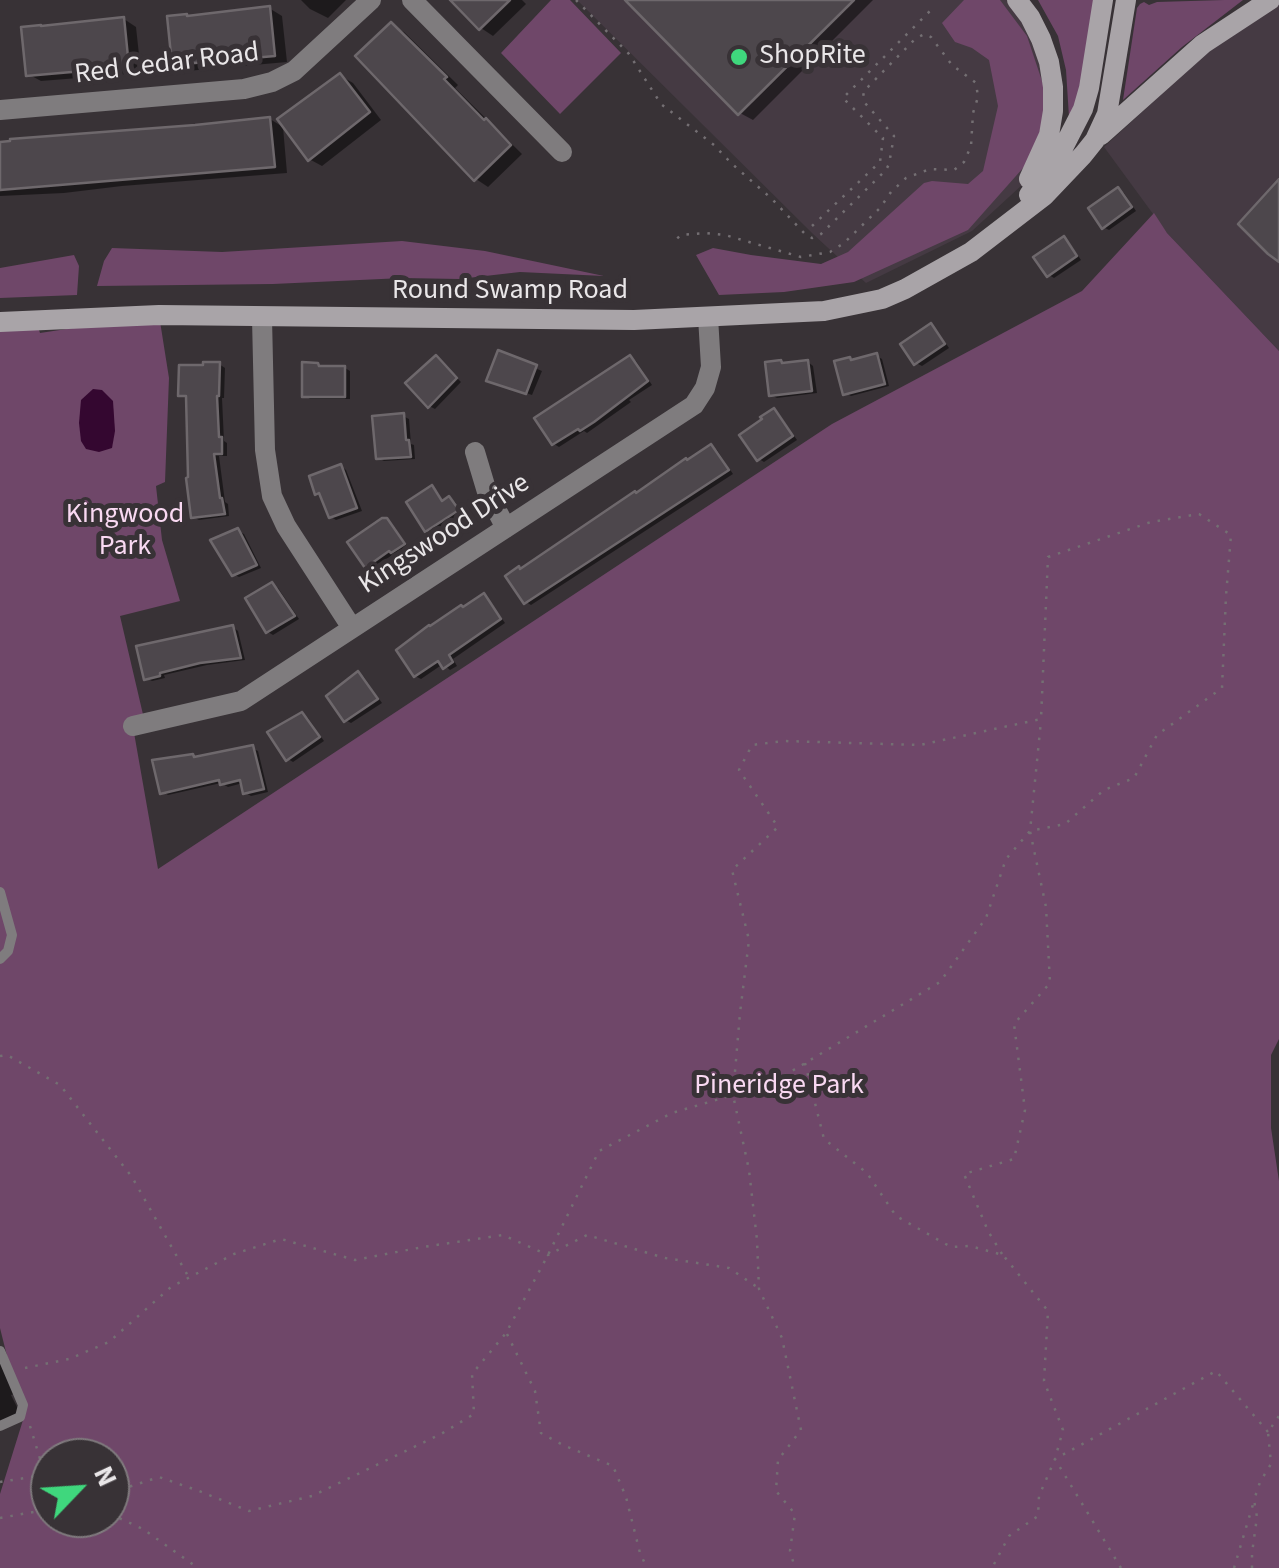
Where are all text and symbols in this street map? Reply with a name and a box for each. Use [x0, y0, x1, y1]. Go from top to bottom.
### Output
street label: Red Cedar Road [73, 37, 261, 93]
place label: ShopRite [759, 40, 866, 74]
marker: ShopRite [728, 46, 750, 68]
street label: Round Swamp Road [392, 275, 628, 309]
street label: Kingswood Drive [353, 467, 537, 603]
park label: Kingwood Park [66, 499, 184, 565]
park label: Pineridge Park [694, 1070, 864, 1104]
north arrow [30, 1438, 130, 1538]
text: N [83, 1459, 127, 1493]

